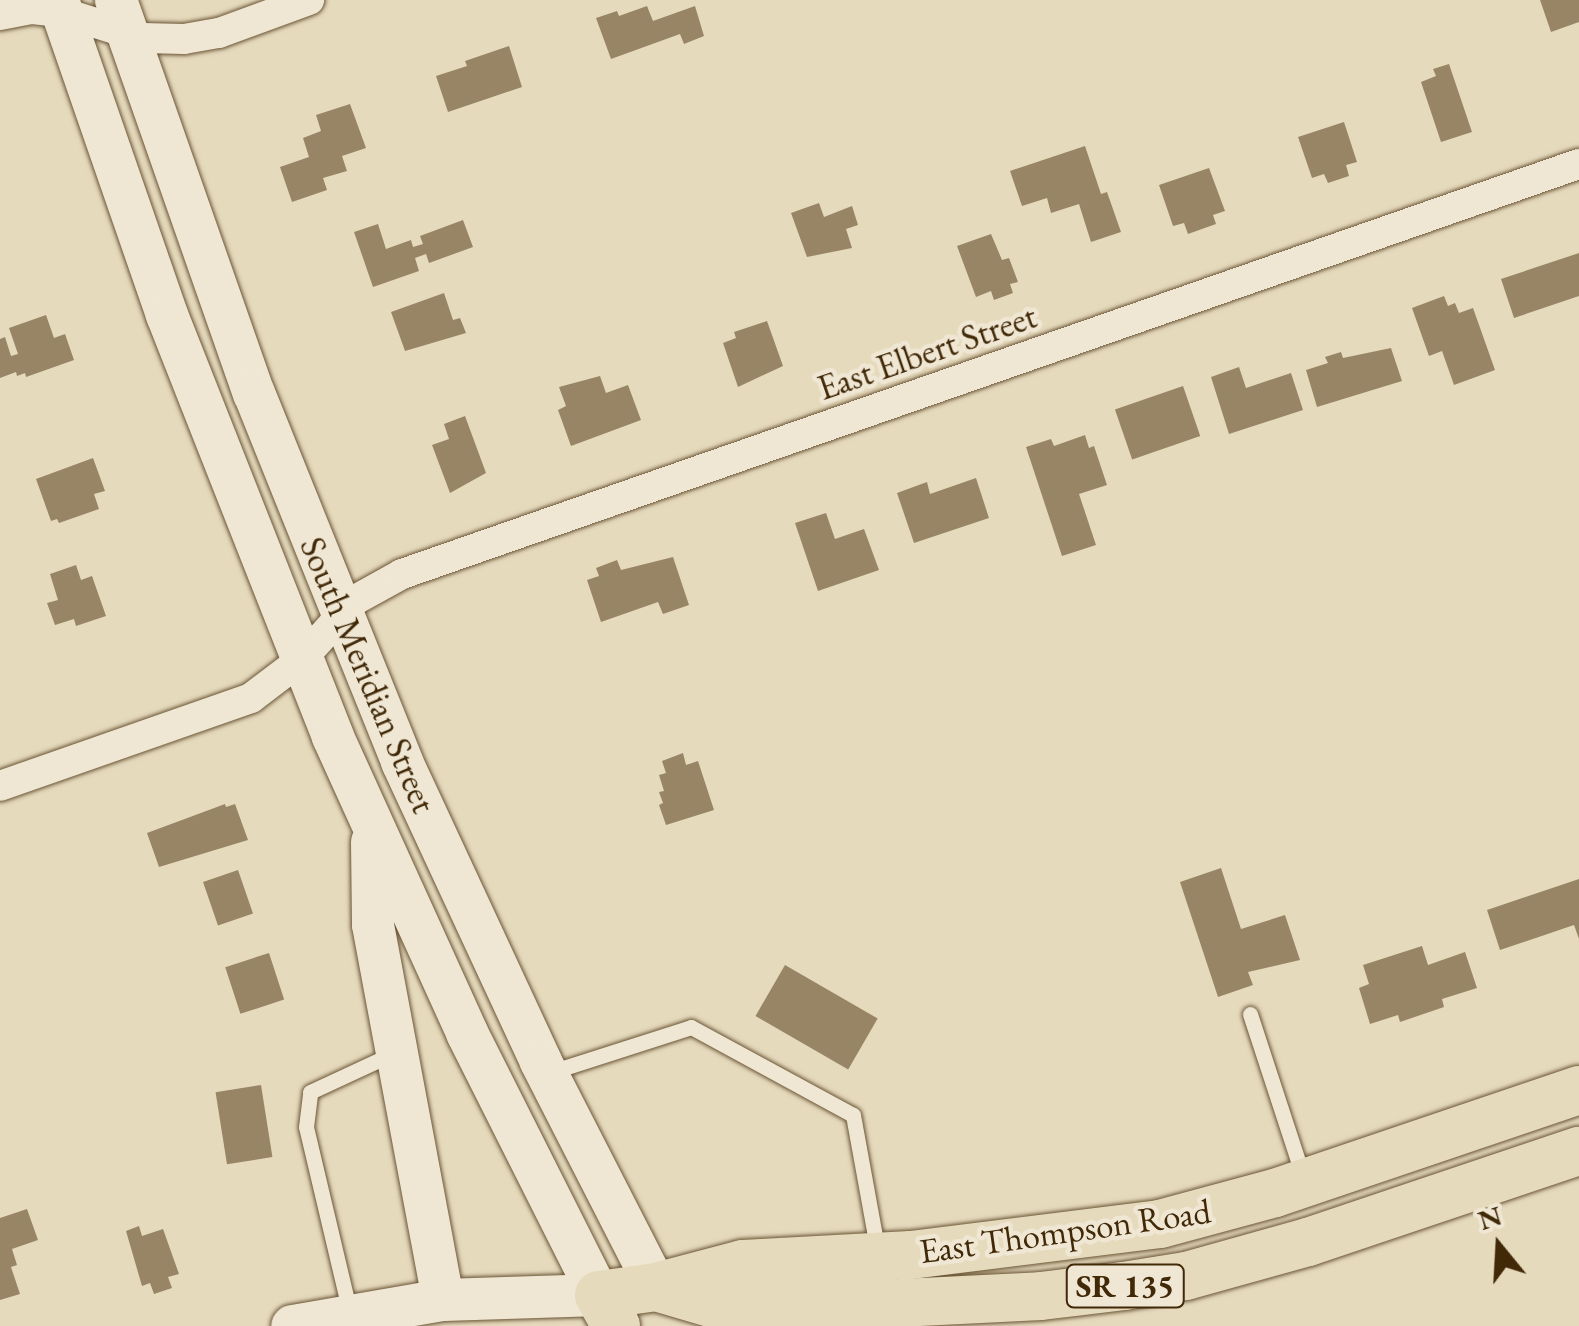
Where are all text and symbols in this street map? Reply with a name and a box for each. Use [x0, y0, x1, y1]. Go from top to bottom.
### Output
street label: East Elbert Street [812, 295, 1042, 409]
street label: South Meridian Street [291, 531, 445, 819]
street label: East Thompson Road [917, 1190, 1213, 1272]
north arrow [1449, 1196, 1549, 1296]
text: N [1473, 1197, 1506, 1238]
road number: SR 135 [1065, 1259, 1185, 1313]

